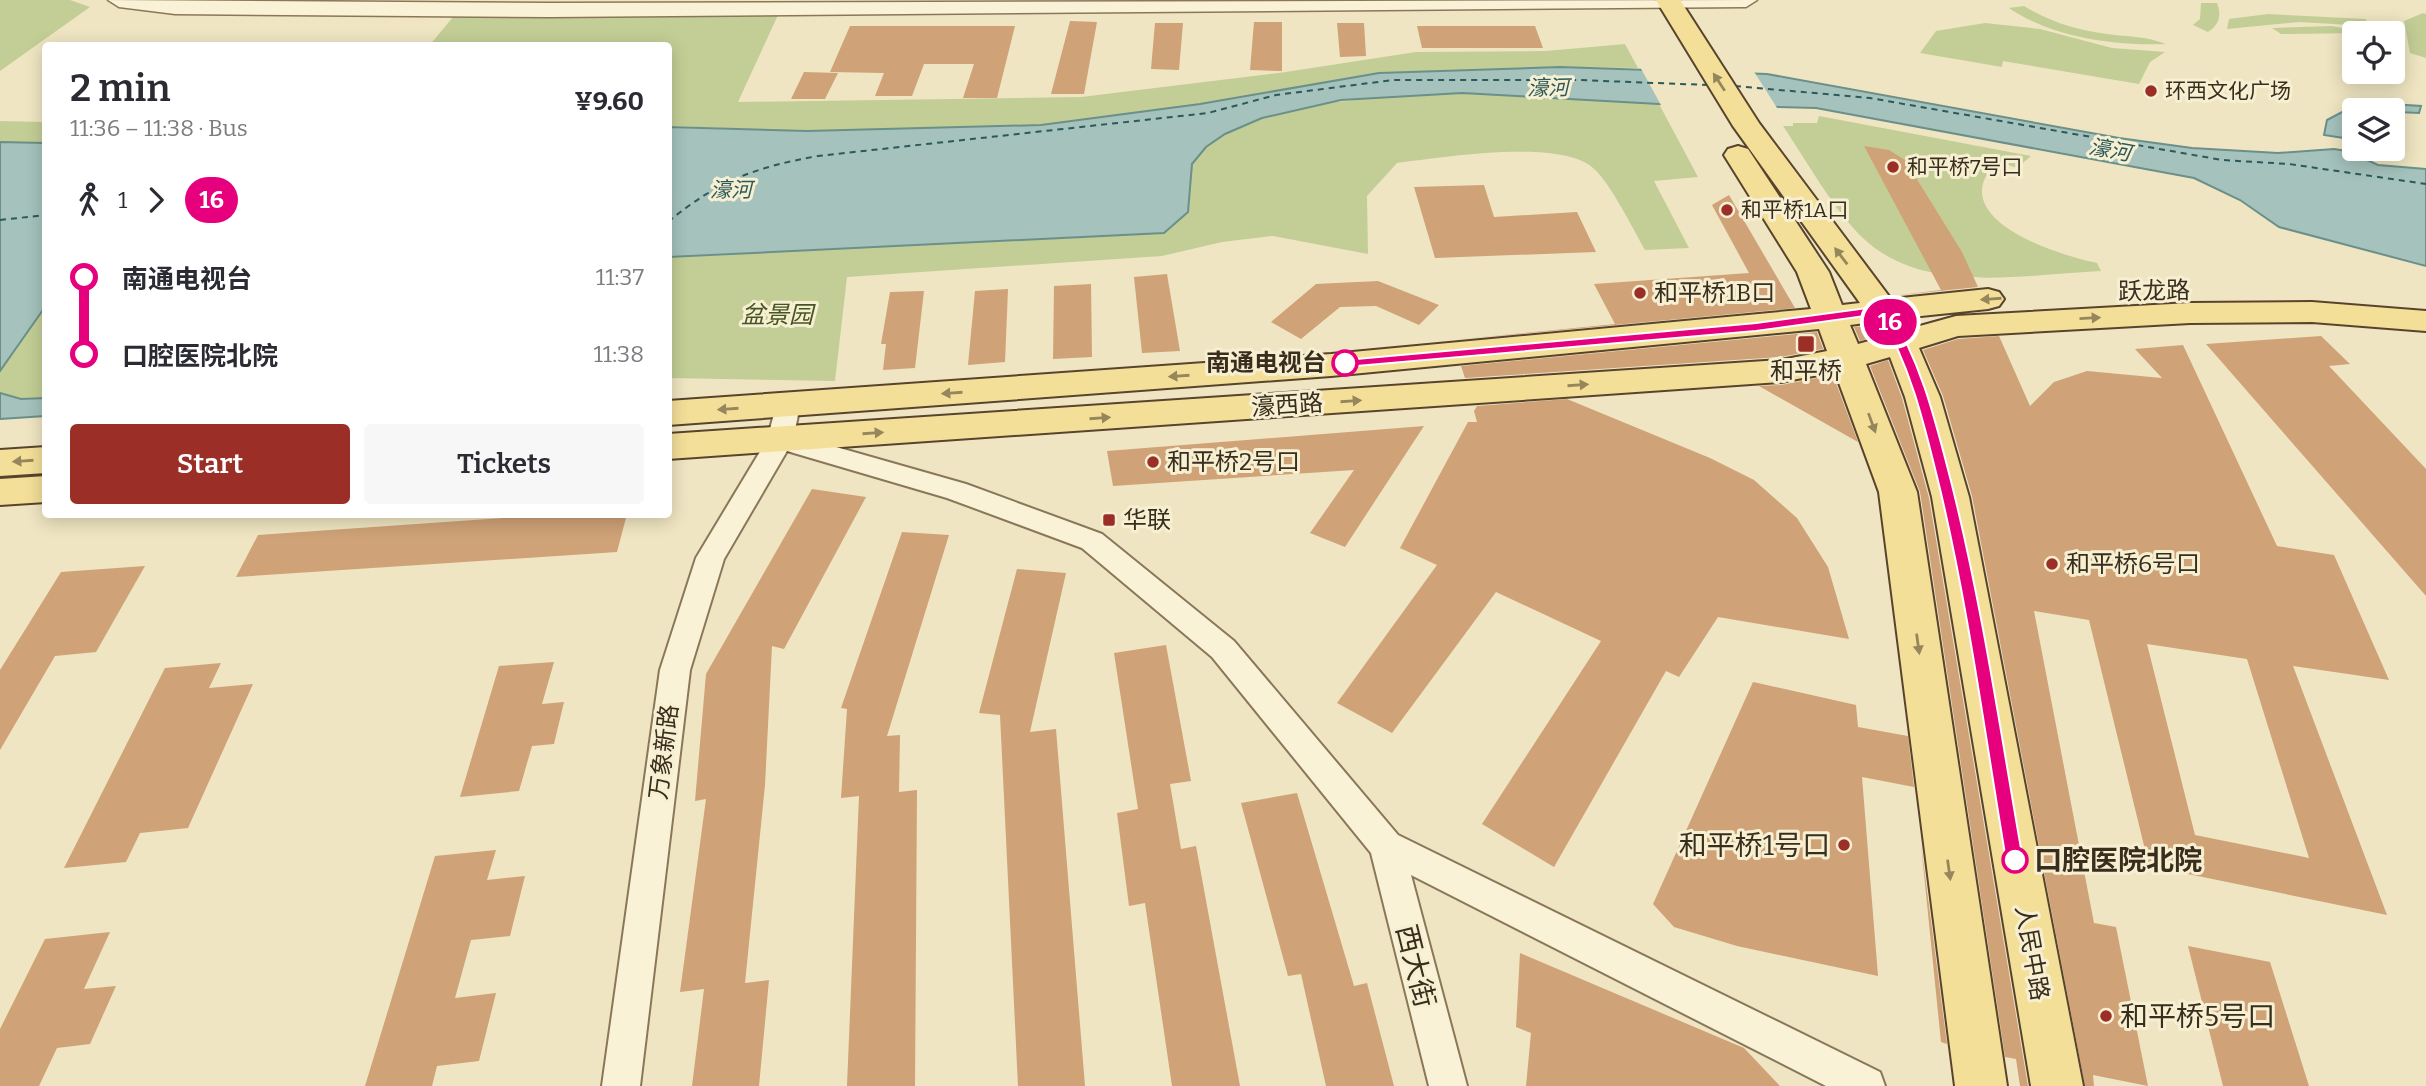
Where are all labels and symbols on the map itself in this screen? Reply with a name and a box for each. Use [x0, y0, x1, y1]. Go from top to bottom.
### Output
one-way arrow [1712, 72, 1725, 92]
water label: 濠河 [1527, 75, 1573, 101]
place label: 环西文化广场 [2165, 78, 2291, 104]
marker: 环西文化广场 [2143, 83, 2159, 99]
water label: 濠河 [2087, 134, 2137, 167]
place label: 和平桥7号口 [1907, 154, 2023, 180]
marker: 和平桥7号口 [1885, 159, 1901, 175]
water label: 濠河 [710, 177, 756, 203]
place label: 和平桥1A口 [1741, 197, 1848, 223]
marker: 和平桥1A口 [1719, 202, 1735, 218]
one-way arrow [1834, 247, 1848, 265]
street label: 跃龙路 [2118, 276, 2190, 306]
place label: 和平桥1B口 [1654, 279, 1775, 307]
marker: 和平桥1B口 [1632, 285, 1648, 301]
one-way arrow [1980, 294, 2002, 305]
line badge: 16 [1858, 299, 1922, 345]
park label: 盆景园 [741, 301, 816, 329]
one-way arrow [2079, 313, 2101, 324]
marker: 和平桥 [1796, 334, 1816, 354]
place label: 南通电视台 [1206, 349, 1326, 377]
marker: 南通电视台 [1332, 350, 1358, 376]
place label: 和平桥 [1770, 357, 1842, 385]
one-way arrow [1168, 371, 1190, 382]
one-way arrow [1567, 379, 1589, 390]
one-way arrow [941, 387, 963, 398]
street label: 濠西路 [1250, 389, 1324, 421]
one-way arrow [1340, 395, 1362, 406]
one-way arrow [717, 404, 739, 415]
one-way arrow [1867, 412, 1878, 433]
one-way arrow [1089, 413, 1111, 424]
one-way arrow [862, 427, 884, 438]
place label: 和平桥2号口 [1167, 448, 1300, 476]
marker: 和平桥2号口 [1145, 454, 1161, 470]
one-way arrow [12, 456, 34, 467]
place label: 华联 [1123, 506, 1171, 534]
marker: 华联 [1101, 512, 1117, 528]
place label: 和平桥6号口 [2066, 550, 2200, 578]
marker: 和平桥6号口 [2044, 556, 2060, 572]
one-way arrow [1913, 633, 1924, 655]
street label: 万象新路 [644, 703, 684, 801]
place label: 和平桥1号口 [1679, 829, 1830, 862]
marker: 和平桥1号口 [1836, 837, 1852, 853]
place label: 口腔医院北院 [2034, 844, 2202, 877]
marker: 口腔医院北院 [2002, 847, 2028, 873]
one-way arrow [1943, 859, 1954, 881]
street label: 人民中路 [2010, 903, 2054, 1003]
street label: 西大街 [1389, 921, 1442, 1011]
place label: 和平桥5号口 [2120, 1000, 2275, 1033]
marker: 和平桥5号口 [2098, 1008, 2114, 1024]

